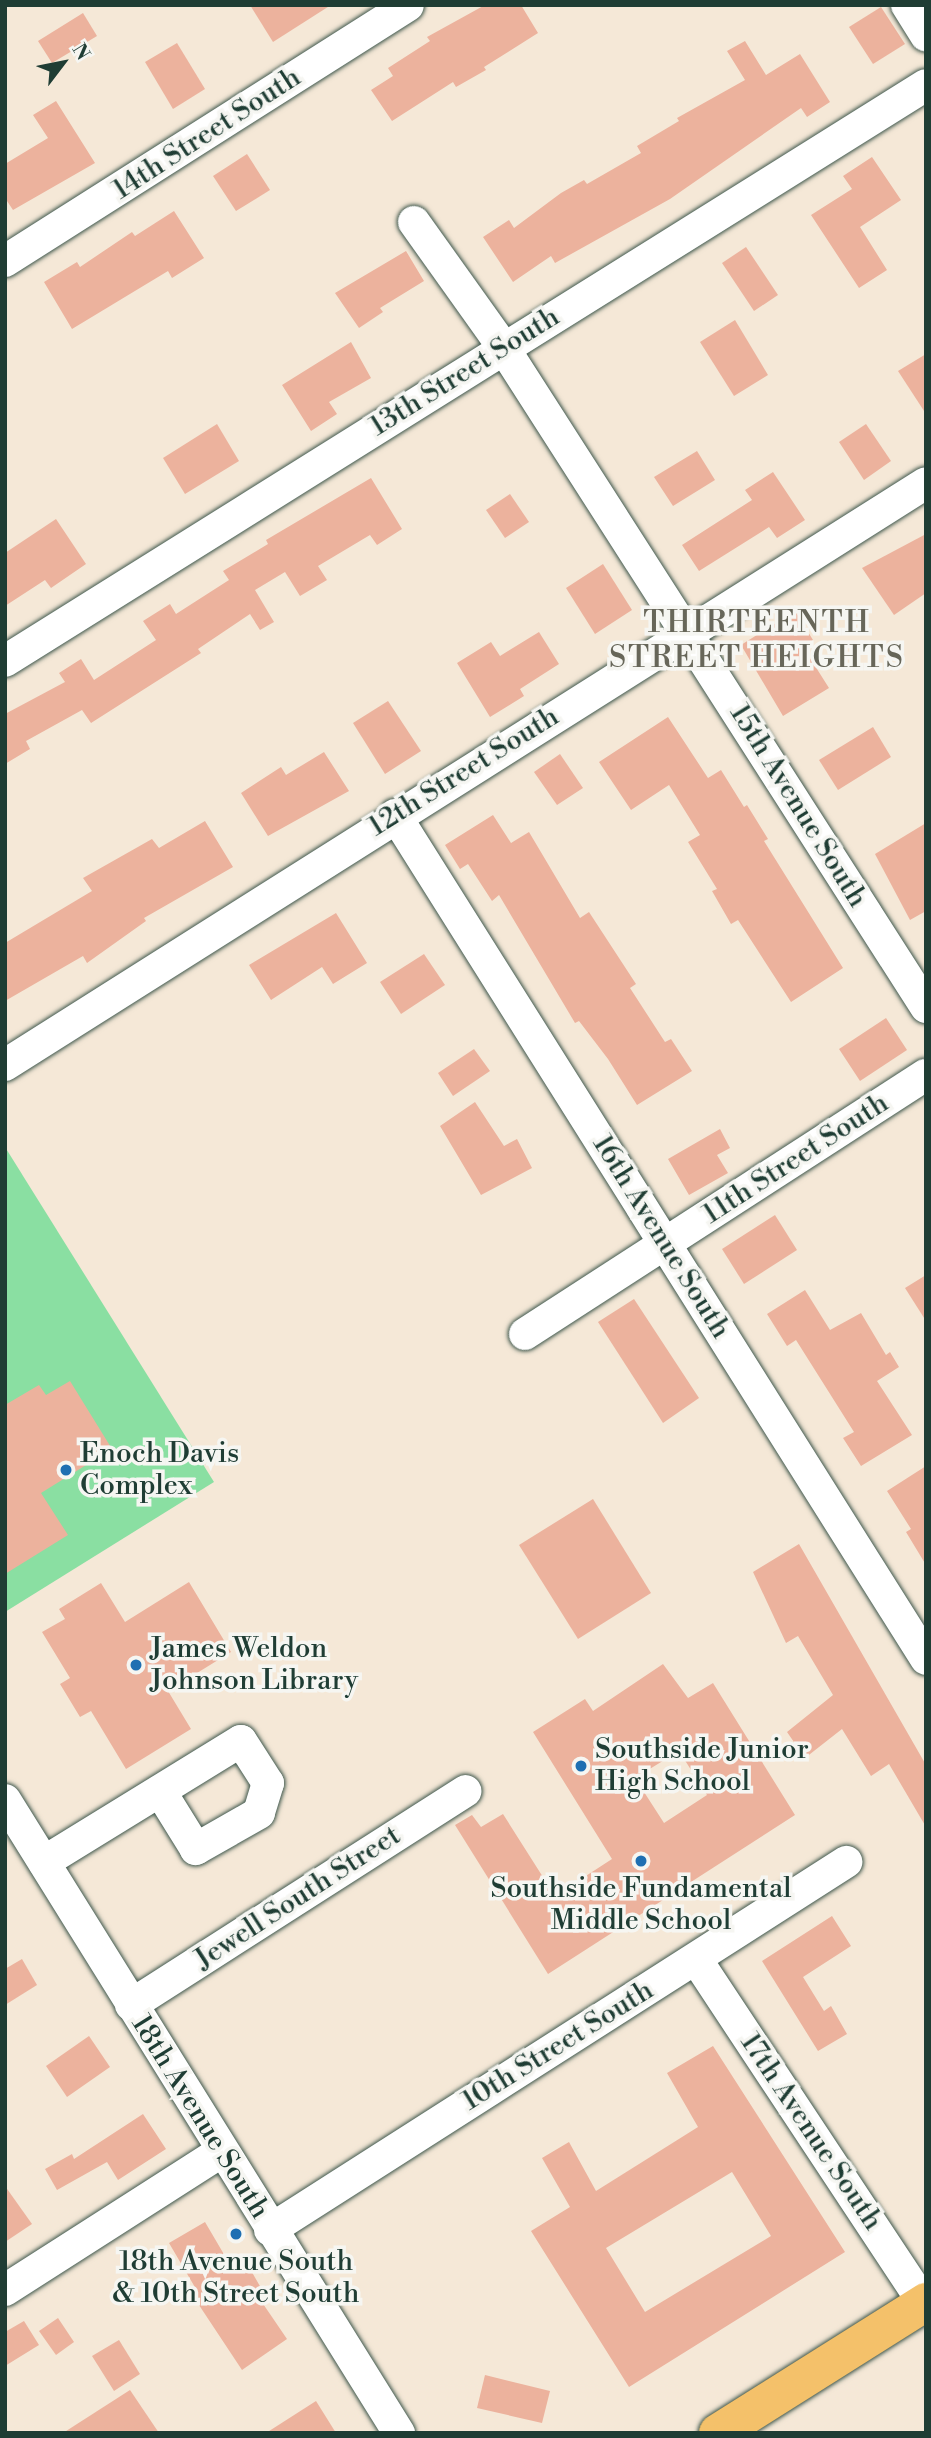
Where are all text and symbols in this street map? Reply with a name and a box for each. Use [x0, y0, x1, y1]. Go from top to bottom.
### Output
north arrow [28, 28, 98, 98]
text: N [67, 39, 95, 65]
street label: 14th Street South [107, 61, 307, 207]
street label: 13th Street South [364, 300, 566, 444]
district label: THIRTEENTH STREET HEIGHTS [611, 605, 903, 676]
street label: 15th Avenue South [722, 698, 874, 914]
street label: 12th Street South [363, 700, 565, 844]
street label: 11th Street South [697, 1087, 895, 1231]
street label: 16th Avenue South [585, 1129, 737, 1345]
place label: Enoch Davis Complex [80, 1437, 239, 1503]
marker: Enoch Davis Complex [58, 1462, 74, 1478]
place label: James Weldon Johnson Library [150, 1632, 358, 1698]
marker: James Weldon Johnson Library [128, 1657, 144, 1673]
place label: Southside Junior High School [595, 1733, 809, 1799]
marker: Southside Junior High School [573, 1758, 589, 1774]
street label: Jewell South Street [189, 1819, 407, 1977]
marker: Southside Fundamental Middle School [633, 1853, 649, 1869]
place label: Southside Fundamental Middle School [490, 1872, 792, 1938]
street label: 10th Street South [456, 1974, 660, 2118]
street label: 18th Avenue South [124, 2009, 276, 2225]
street label: 17th Avenue South [733, 2027, 889, 2237]
marker: 18th Avenue South & 10th Street South [228, 2226, 244, 2242]
place label: 18th Avenue South & 10th Street South [112, 2245, 360, 2311]

